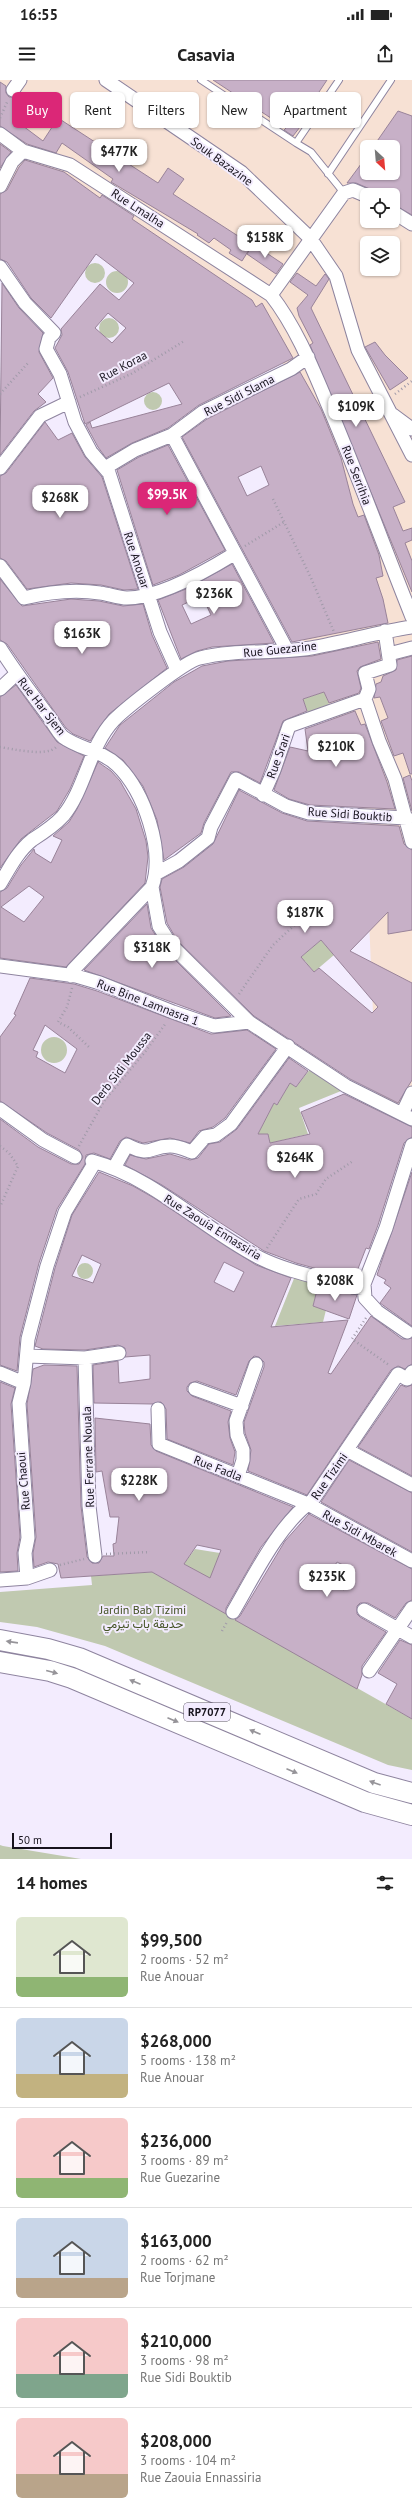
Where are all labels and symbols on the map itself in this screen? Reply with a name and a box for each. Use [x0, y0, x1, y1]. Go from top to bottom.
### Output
street label: Souk Bazazine [188, 133, 256, 189]
pin: $477K [91, 139, 147, 173]
north arrow [360, 140, 400, 180]
street label: Rue Lmalha [109, 185, 167, 231]
pin: $158K [237, 225, 293, 259]
street label: Rue Koraa [97, 347, 149, 385]
street label: Rue Sidi Slama [201, 371, 277, 419]
pin: $109K [328, 394, 384, 428]
street label: Rue Serrihia [339, 443, 375, 507]
pin: $99.5K [134, 482, 200, 516]
pin: $268K [32, 485, 88, 519]
street label: Rue Anouar [121, 530, 153, 590]
pin: $236K [186, 581, 242, 615]
pin: $163K [54, 621, 110, 655]
street label: Rue Guezarine [242, 638, 318, 660]
street label: Rue Har Sjem [15, 674, 69, 738]
street label: Rue Srari [263, 732, 293, 780]
pin: $210K [308, 734, 364, 768]
street label: Rue Sidi Bouktib [307, 804, 393, 824]
pin: $187K [277, 900, 333, 934]
pin: $318K [124, 935, 180, 969]
street label: Rue Bine Lamnasra 1 [95, 976, 201, 1028]
street label: Derb Sidi Moussa [88, 1028, 154, 1108]
pin: $264K [267, 1145, 323, 1179]
street label: Rue Zaouia Ennassiria [161, 1191, 265, 1263]
pin: $208K [307, 1268, 363, 1302]
street label: Rue Ferrane Nouala [79, 1406, 97, 1508]
street label: Rue Tizimi [307, 1450, 351, 1502]
street label: Rue Chaoui [13, 1451, 33, 1511]
street label: Rue Fadla [192, 1452, 244, 1484]
pin: $228K [111, 1468, 167, 1502]
street label: Rue Sidi Mbarek [320, 1506, 400, 1560]
pin: $235K [299, 1564, 355, 1598]
park label: Jardin Bab Tizimi حديقة باب تيزمي [99, 1602, 186, 1634]
one-way arrow [6, 1639, 18, 1645]
one-way arrow [46, 1669, 58, 1675]
one-way arrow [129, 1678, 141, 1685]
road number: RP7077 [184, 1703, 230, 1721]
one-way arrow [167, 1718, 179, 1724]
one-way arrow [248, 1729, 260, 1735]
one-way arrow [287, 1768, 298, 1774]
one-way arrow [368, 1779, 380, 1785]
scale bar [12, 1831, 112, 1850]

